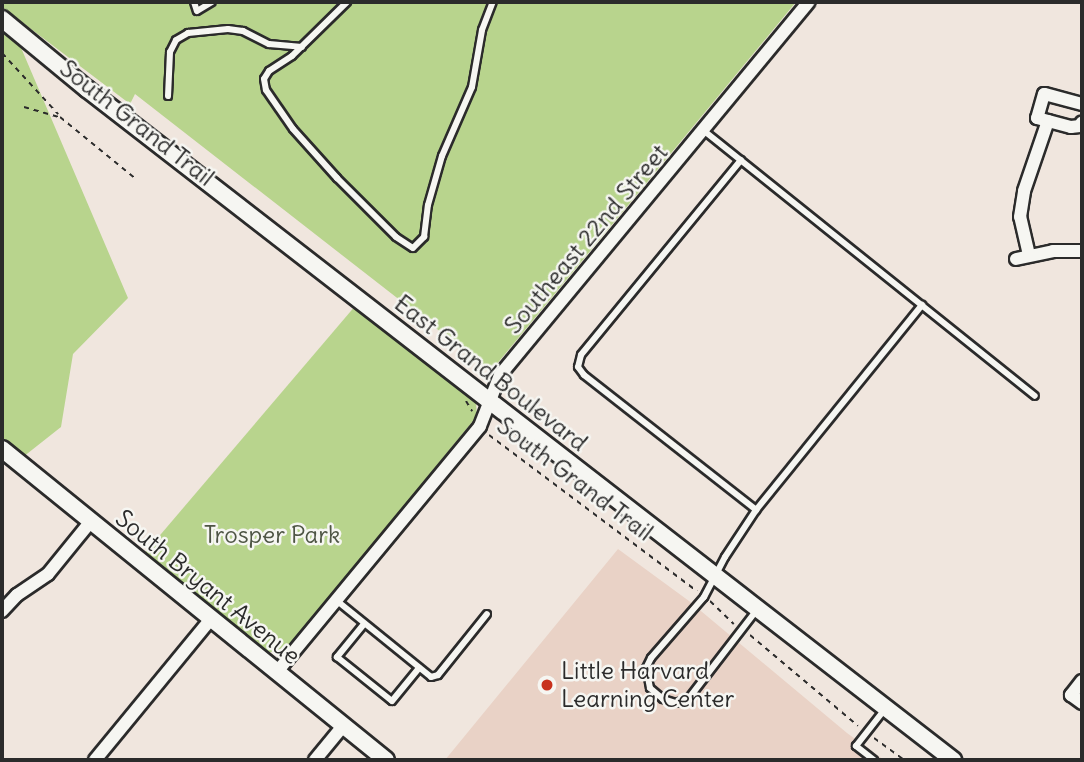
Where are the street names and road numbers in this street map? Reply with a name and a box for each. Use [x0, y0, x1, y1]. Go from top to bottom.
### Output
street label: South Grand Trail [54, 54, 220, 192]
street label: Southeast 22nd Street [498, 138, 674, 340]
street label: East Grand Boulevard [389, 289, 593, 457]
street label: South Grand Trail [491, 411, 659, 547]
street label: South Bryant Avenue [110, 504, 306, 670]

